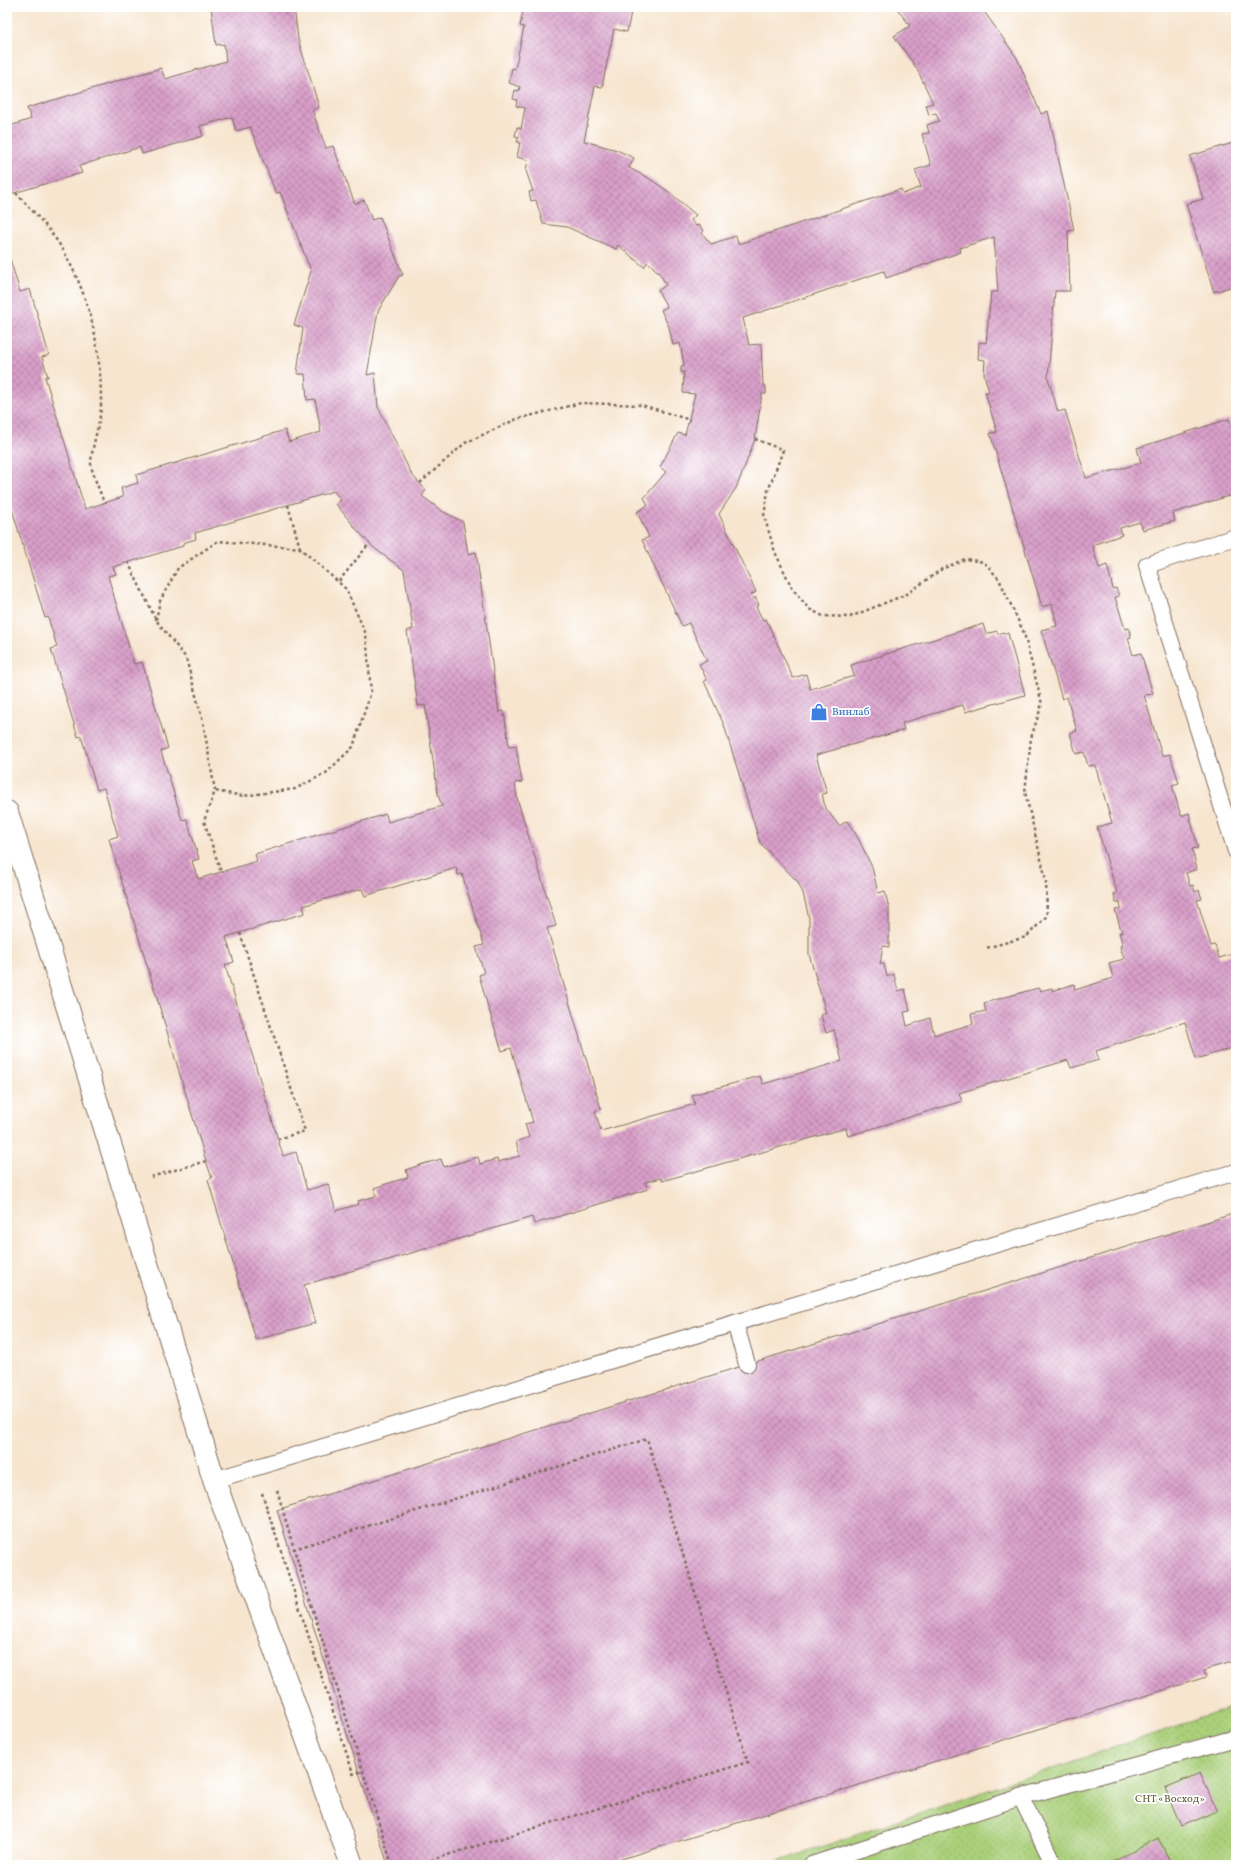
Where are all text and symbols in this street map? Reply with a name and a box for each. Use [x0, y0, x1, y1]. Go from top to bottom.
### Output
shop icon: Винлаб [809, 702, 829, 722]
place label: Винлаб [832, 705, 870, 720]
park label: СНТ «Восход» [1135, 1792, 1205, 1807]

